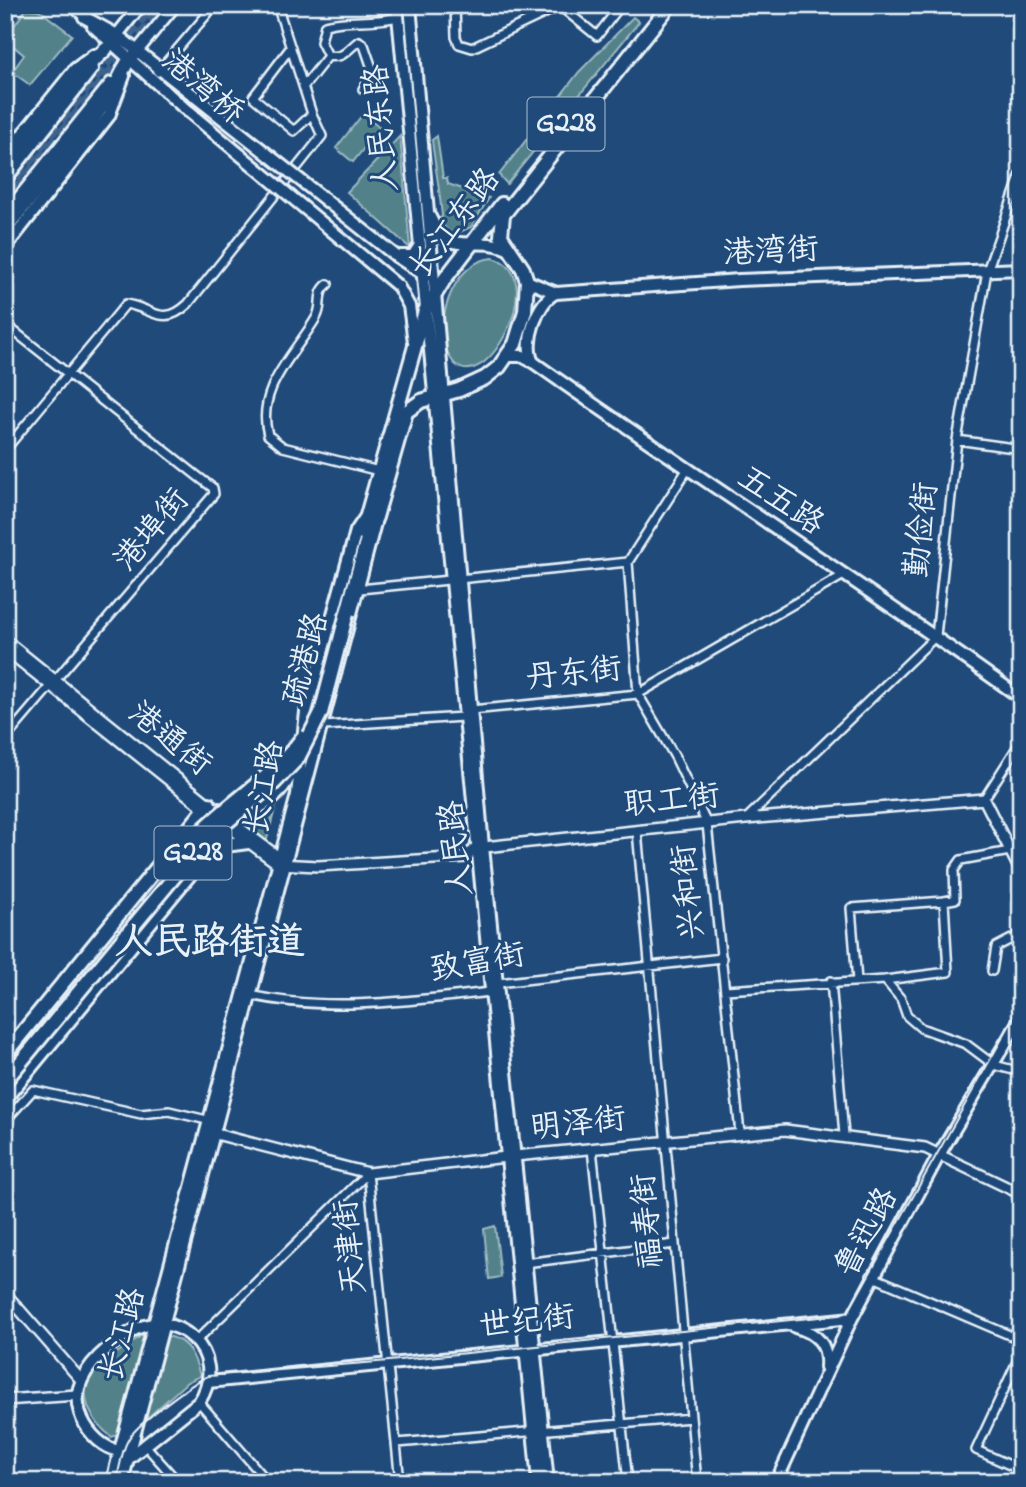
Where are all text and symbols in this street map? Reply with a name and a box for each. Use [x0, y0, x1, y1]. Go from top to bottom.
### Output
street label: 港湾桥 [150, 39, 254, 137]
street label: 人民东路 [354, 62, 412, 194]
road number: G228 [528, 98, 604, 150]
street label: 长江东路 [399, 159, 513, 289]
street label: 港湾街 [722, 227, 820, 279]
street label: 五五路 [727, 456, 833, 548]
street label: 港埠街 [104, 479, 202, 583]
street label: 勤俭街 [895, 480, 951, 580]
street label: 疏港路 [272, 608, 342, 712]
street label: 丹东街 [524, 647, 624, 703]
street label: 港通街 [117, 692, 221, 788]
street label: 长江路 [235, 737, 297, 839]
street label: 职工街 [622, 774, 722, 830]
street label: 人民路 [430, 798, 486, 898]
road number: G228 [154, 826, 232, 880]
street label: 兴和街 [662, 842, 718, 942]
district label: 人民路街道 [115, 916, 305, 972]
street label: 致富街 [427, 933, 529, 995]
street label: 明泽街 [528, 1097, 628, 1153]
street label: 福寿街 [621, 1171, 677, 1271]
street label: 鲁迅路 [825, 1180, 911, 1286]
street label: 天津街 [324, 1197, 380, 1297]
street label: 长江路 [89, 1283, 159, 1387]
street label: 世纪街 [477, 1295, 577, 1351]

